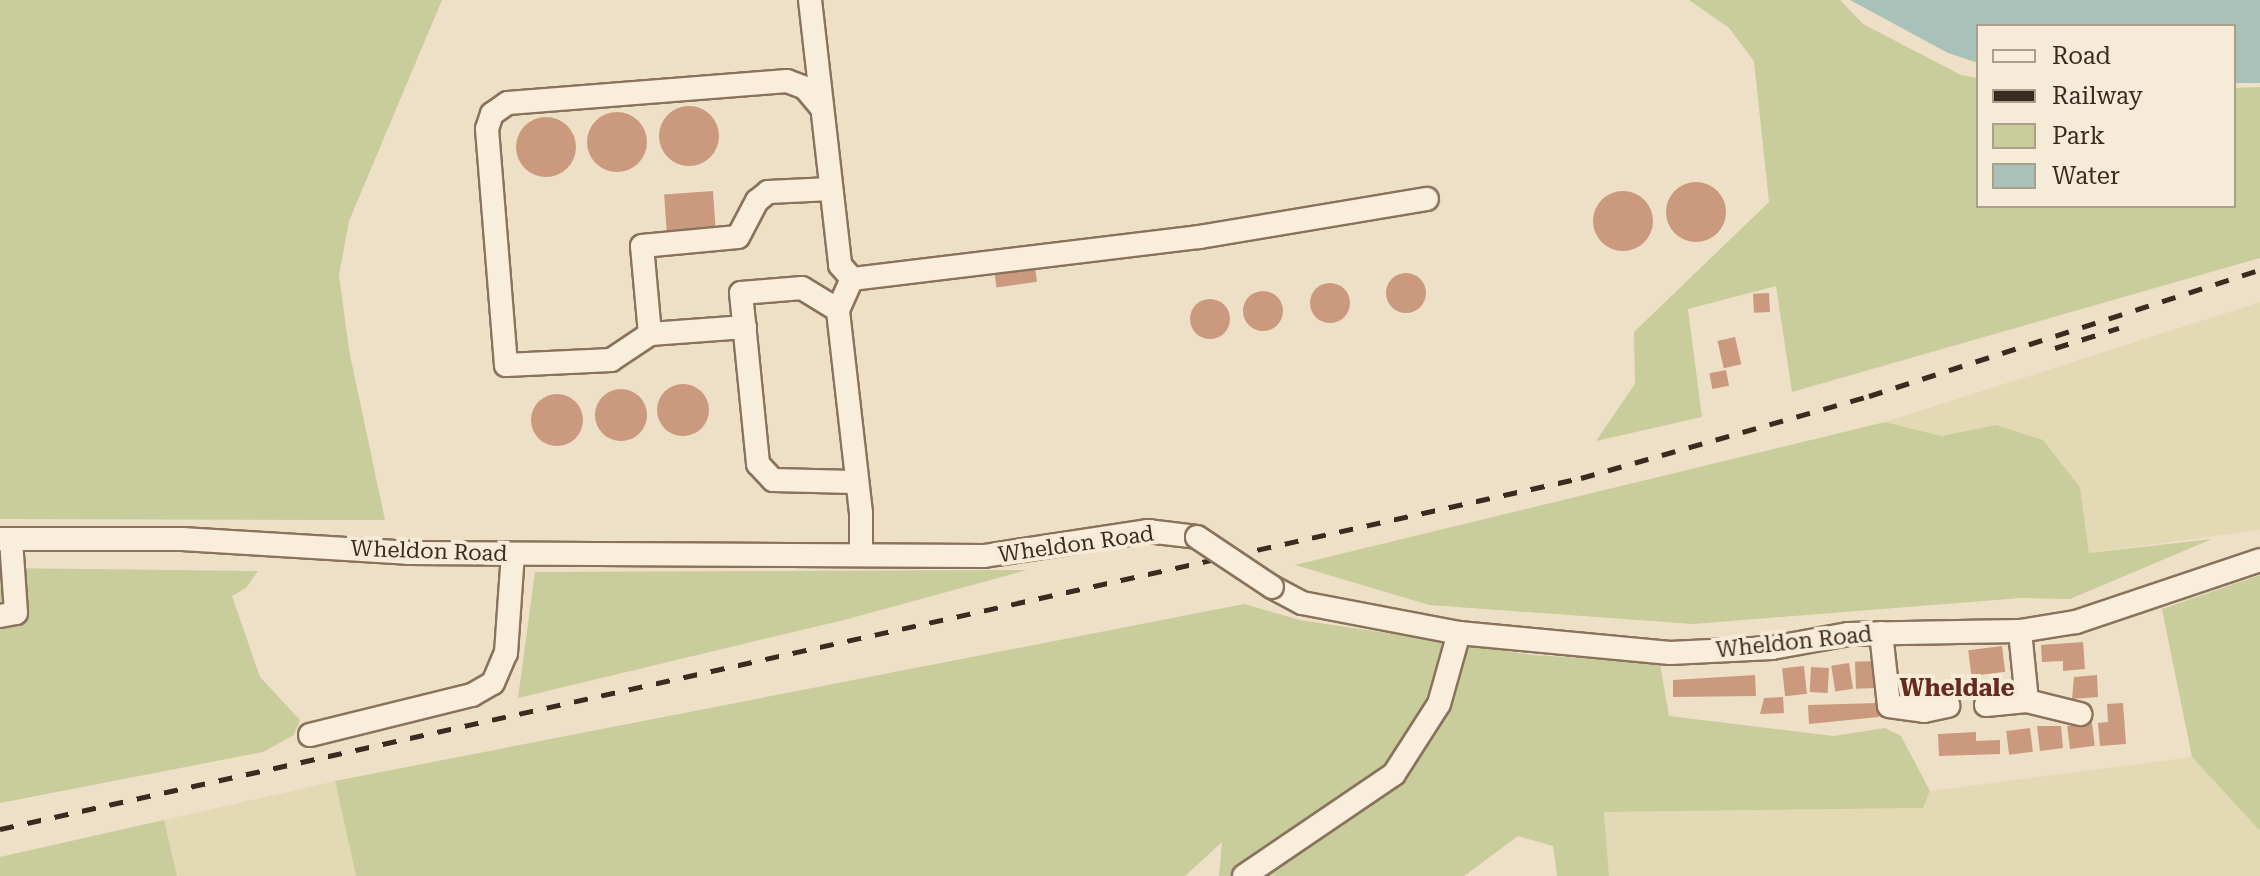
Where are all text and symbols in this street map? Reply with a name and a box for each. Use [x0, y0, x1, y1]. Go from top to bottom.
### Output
legend [1976, 24, 2236, 208]
text: Road [2052, 42, 2111, 70]
text: Railway [2052, 82, 2143, 110]
text: Park [2052, 122, 2105, 150]
text: Water [2052, 162, 2120, 190]
street label: Wheldon Road [996, 520, 1156, 568]
street label: Wheldon Road [350, 535, 508, 567]
street label: Wheldon Road [1715, 621, 1873, 663]
district label: Wheldale [1899, 675, 2015, 703]

